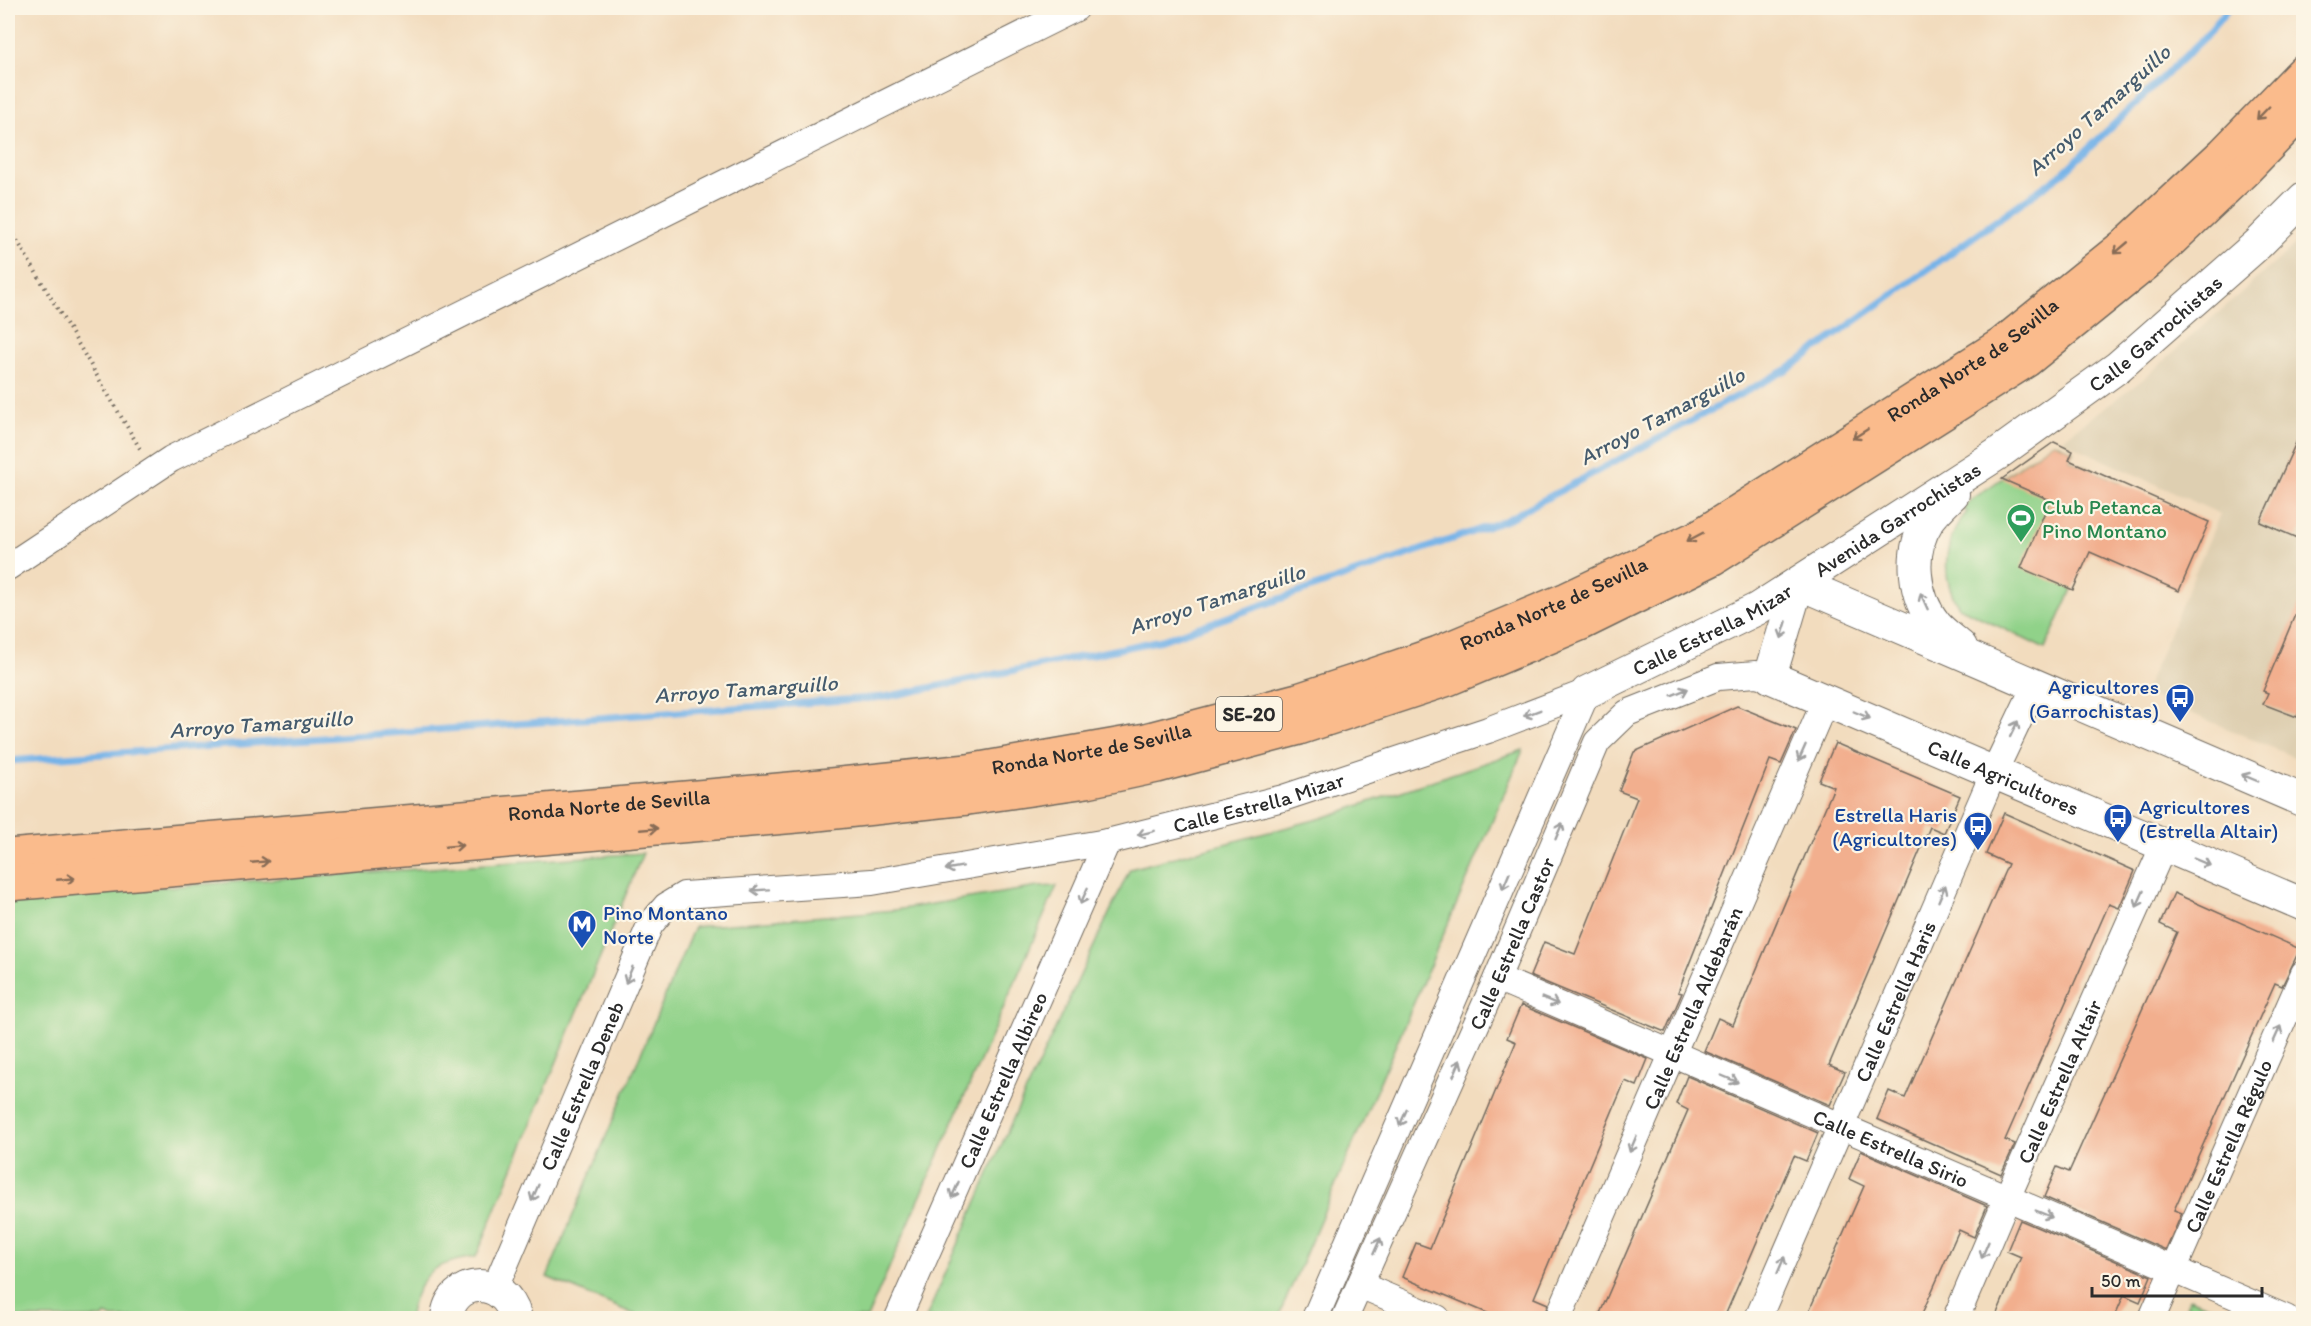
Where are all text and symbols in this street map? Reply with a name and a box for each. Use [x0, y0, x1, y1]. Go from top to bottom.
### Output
water label: Arroyo Tamarguillo [2022, 38, 2177, 181]
one-way arrow [2255, 106, 2270, 121]
one-way arrow [2114, 241, 2130, 254]
street label: Calle Garrochistas [2083, 269, 2227, 397]
street label: Ronda Norte de Sevilla [1882, 292, 2063, 427]
water label: Arroyo Tamarguillo [1575, 361, 1750, 471]
one-way arrow [1852, 427, 1869, 440]
street label: Avenida Garrochistas [1809, 456, 1985, 581]
place label: Club Petanca Pino Montano [2042, 494, 2167, 543]
sports icon: Club Petanca Pino Montano [2005, 502, 2037, 544]
one-way arrow [1687, 532, 1705, 543]
street label: Ronda Norte de Sevilla [1456, 550, 1651, 655]
water label: Arroyo Tamarguillo [1126, 558, 1309, 640]
street label: Calle Estrella Mizar [1628, 577, 1797, 681]
one-way arrow [1917, 592, 1929, 610]
one-way arrow [1778, 620, 1789, 639]
water label: Arroyo Tamarguillo [654, 669, 839, 709]
place label: Agricultores (Garrochistas) [2029, 674, 2159, 723]
bus stop icon: Agricultores (Garrochistas) [2164, 682, 2196, 724]
one-way arrow [1670, 686, 1688, 697]
road number: SE-20 [1216, 697, 1282, 731]
water label: Arroyo Tamarguillo [169, 704, 354, 744]
one-way arrow [1523, 708, 1542, 719]
one-way arrow [1853, 710, 1871, 721]
street label: Ronda Norte de Sevilla [989, 716, 1194, 779]
one-way arrow [2009, 720, 2021, 738]
street label: Calle Agricultores [1924, 733, 2083, 820]
one-way arrow [1796, 744, 1807, 762]
street label: Calle Estrella Mizar [1170, 766, 1348, 838]
one-way arrow [2241, 772, 2259, 783]
street label: Ronda Norte de Sevilla [507, 783, 711, 826]
place label: Agricultores (Estrella Altair) [2139, 794, 2278, 843]
place label: Estrella Haris (Agricultores) [1832, 802, 1957, 851]
bus stop icon: Agricultores (Estrella Altair) [2102, 802, 2134, 844]
bus stop icon: Estrella Haris (Agricultores) [1962, 810, 1994, 852]
one-way arrow [1554, 822, 1565, 840]
one-way arrow [638, 823, 658, 834]
one-way arrow [1136, 827, 1155, 839]
one-way arrow [444, 840, 464, 851]
street label: Calle Estrella Castor [1463, 852, 1560, 1034]
one-way arrow [250, 856, 270, 867]
one-way arrow [2193, 857, 2211, 868]
one-way arrow [945, 863, 964, 874]
one-way arrow [1500, 872, 1511, 890]
one-way arrow [55, 873, 75, 884]
one-way arrow [1937, 884, 1948, 903]
one-way arrow [751, 885, 771, 896]
one-way arrow [1078, 886, 1089, 905]
one-way arrow [2134, 889, 2145, 907]
place label: Pino Montano Norte [603, 900, 728, 949]
street label: Calle Estrella Aldebarán [1637, 902, 1747, 1113]
metro station icon: Pino Montano Norte [566, 908, 598, 950]
street label: Calle Estrella Haris [1849, 917, 1941, 1086]
one-way arrow [622, 966, 634, 984]
street label: Calle Estrella Albireo [953, 988, 1052, 1172]
street label: Calle Estrella Altair [2011, 995, 2107, 1167]
one-way arrow [1541, 996, 1559, 1008]
street label: Calle Estrella Deneb [534, 997, 629, 1174]
one-way arrow [2272, 1025, 2283, 1044]
street label: Calle Estrella Régulo [2179, 1055, 2277, 1237]
one-way arrow [1452, 1059, 1463, 1077]
one-way arrow [1720, 1074, 1738, 1085]
street label: Calle Estrella Sirio [1809, 1103, 1973, 1192]
one-way arrow [1397, 1108, 1408, 1126]
one-way arrow [1627, 1134, 1638, 1153]
one-way arrow [949, 1180, 960, 1199]
one-way arrow [529, 1183, 540, 1202]
one-way arrow [2034, 1209, 2052, 1220]
one-way arrow [1372, 1237, 1383, 1255]
one-way arrow [1979, 1240, 1990, 1259]
one-way arrow [1776, 1256, 1787, 1274]
scale bar [2092, 1260, 2262, 1298]
text: 50 m [2101, 1270, 2141, 1292]

